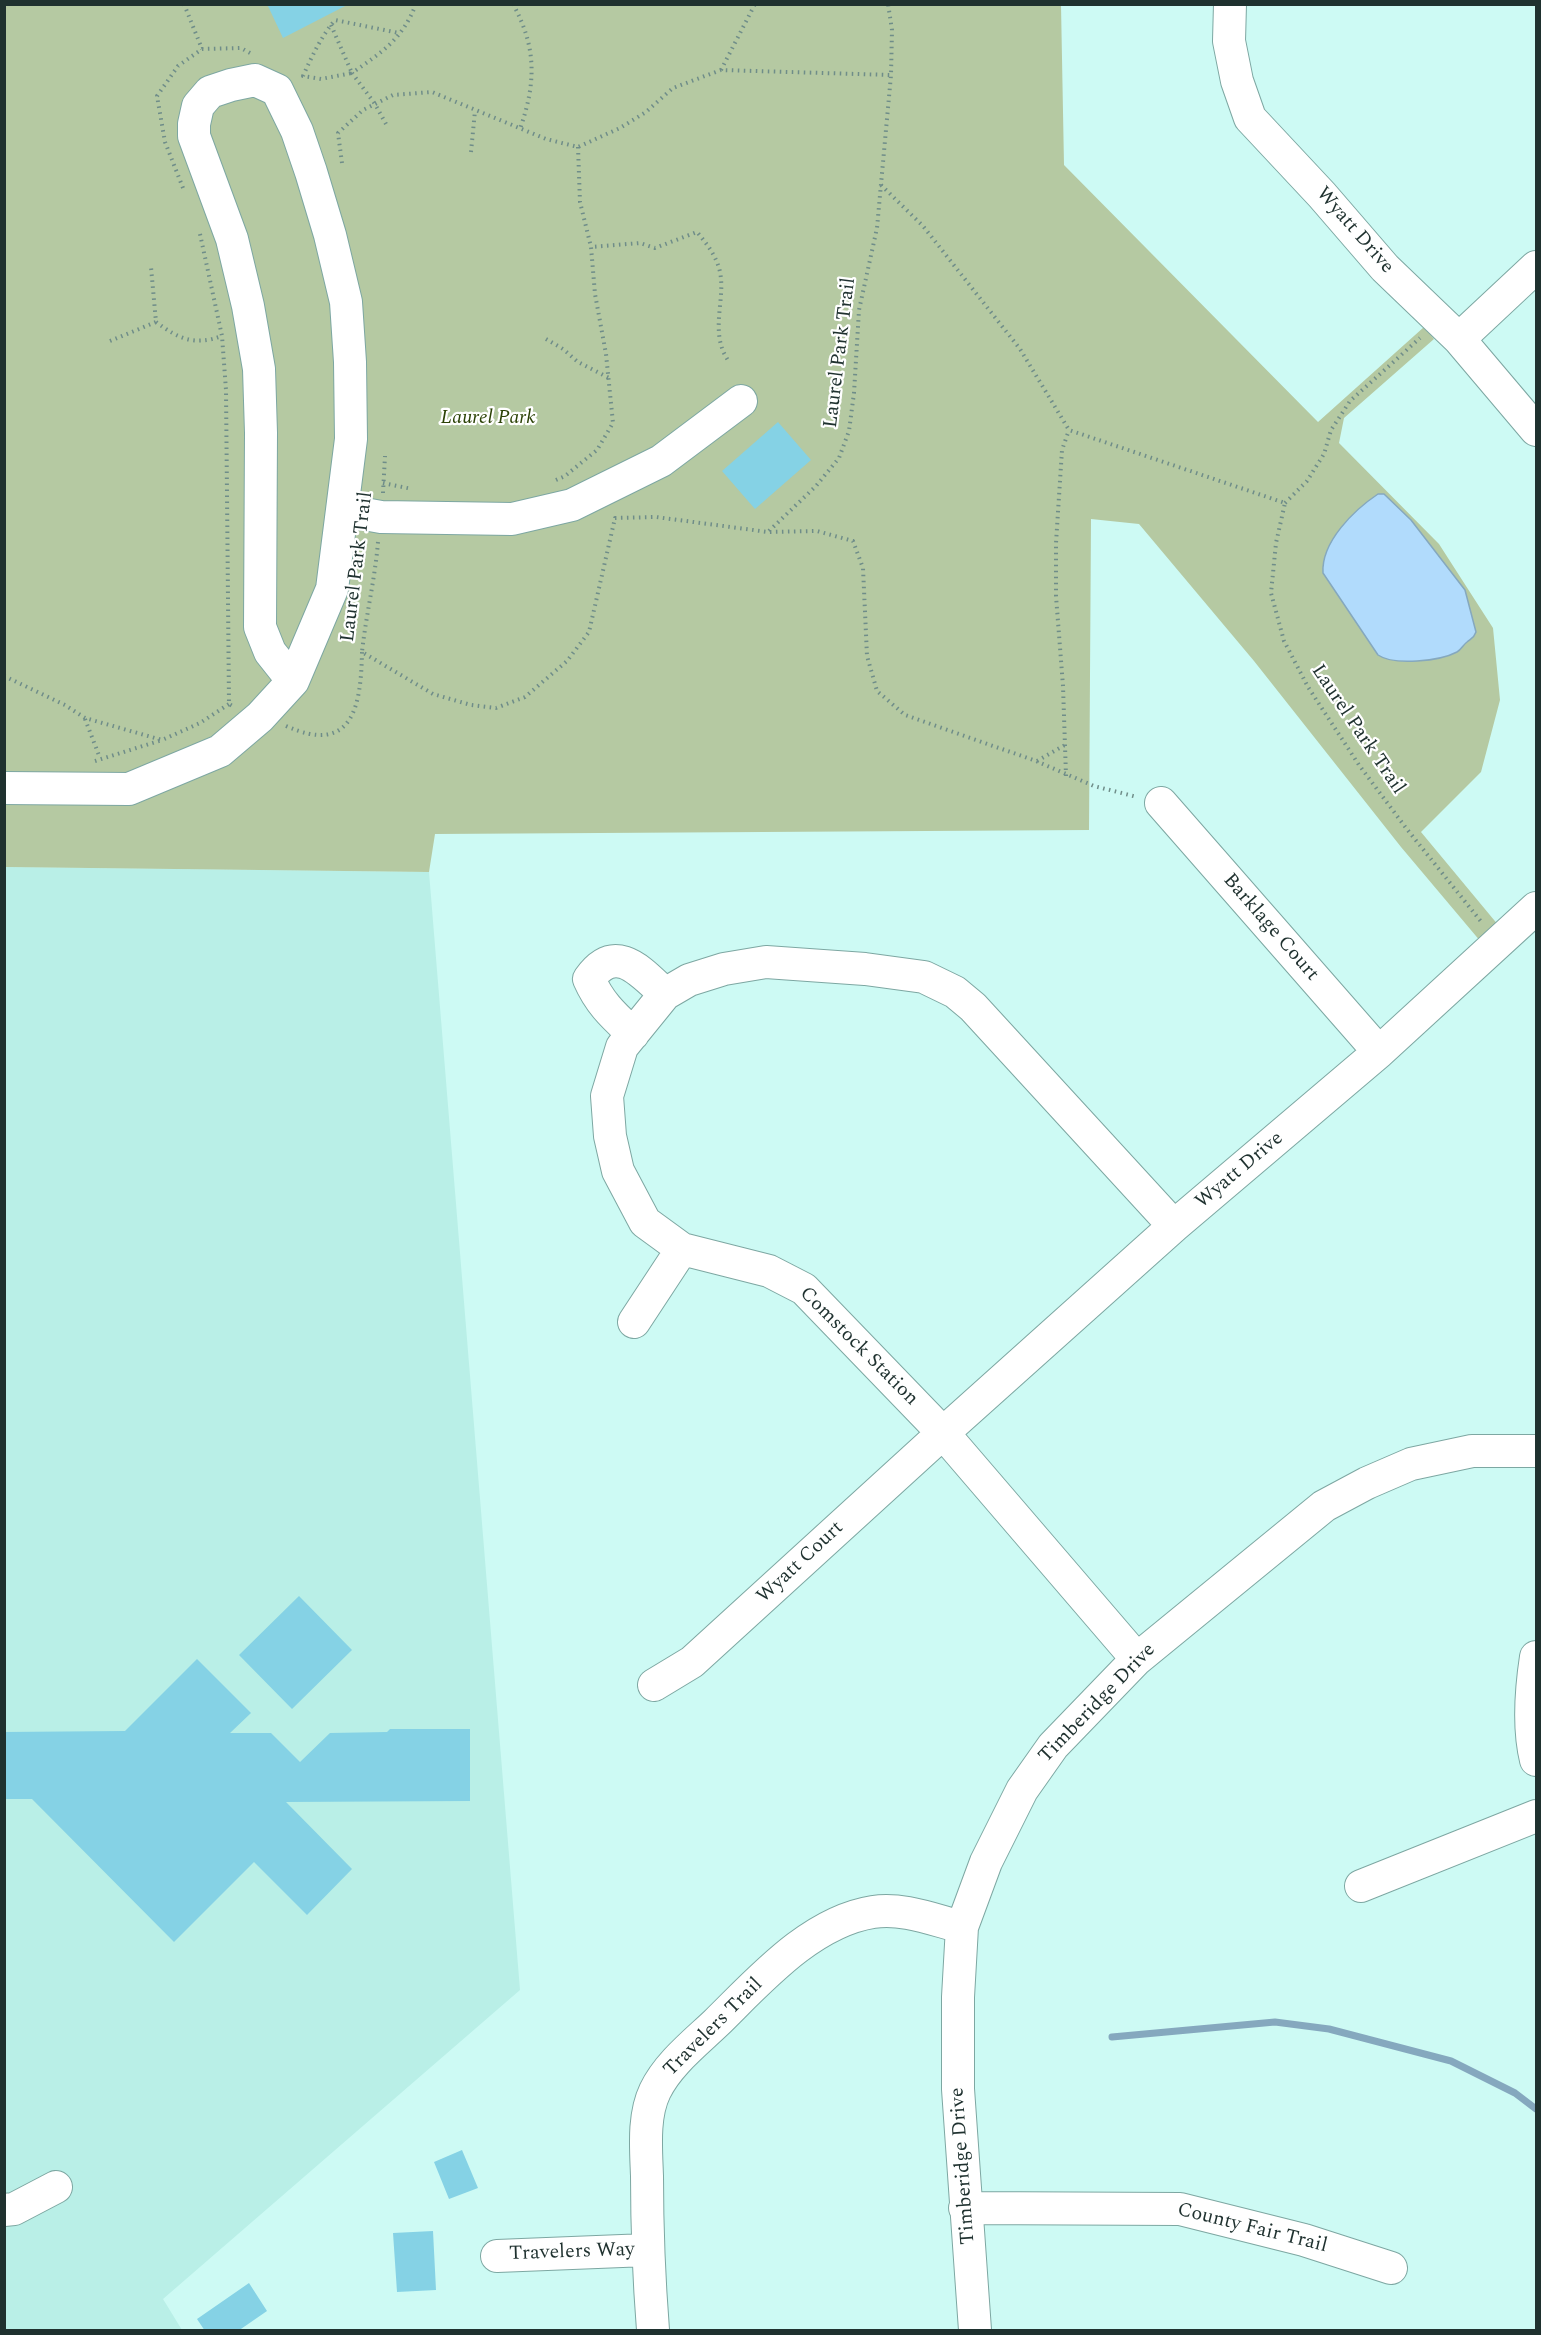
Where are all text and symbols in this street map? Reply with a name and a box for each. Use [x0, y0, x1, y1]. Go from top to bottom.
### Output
street label: Wyatt Drive [1310, 183, 1398, 279]
street label: Laurel Park Trail [820, 276, 862, 430]
park label: Laurel Park [440, 407, 536, 431]
street label: Laurel Park Trail [337, 490, 379, 644]
street label: Laurel Park Trail [1305, 661, 1409, 799]
street label: Barklage Court [1217, 869, 1323, 987]
street label: Wyatt Drive [1191, 1127, 1289, 1215]
street label: Comstock Station [794, 1283, 922, 1411]
street label: Wyatt Court [753, 1517, 849, 1609]
street label: Timberidge Drive [1035, 1639, 1161, 1769]
street label: Travelers Trail [659, 1973, 769, 2083]
street label: Timberidge Drive [947, 2087, 981, 2245]
street label: County Fair Trail [1175, 2199, 1329, 2259]
street label: Travelers Way [509, 2239, 635, 2267]

